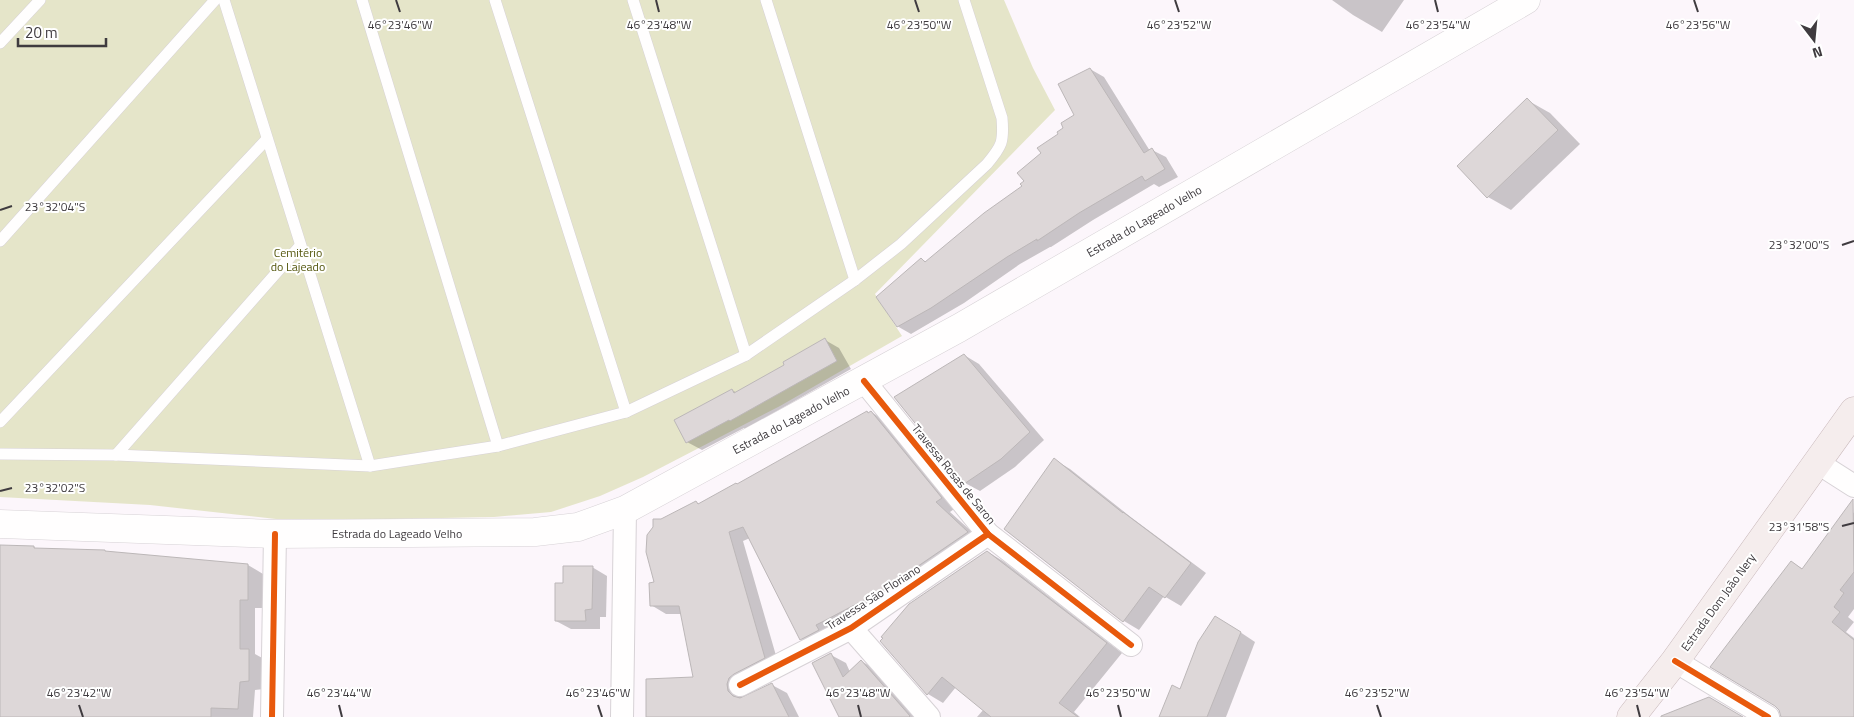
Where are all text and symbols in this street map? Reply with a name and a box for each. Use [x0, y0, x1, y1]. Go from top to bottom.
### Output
scale bar [18, 15, 105, 47]
text: 46°23'46"W [368, 15, 433, 34]
text: 46°23'48"W [627, 15, 692, 34]
text: 46°23'50"W [887, 15, 952, 34]
text: 46°23'52"W [1147, 15, 1212, 34]
text: 46°23'54"W [1406, 15, 1471, 34]
text: 46°23'56"W [1666, 15, 1731, 34]
north arrow [1789, 15, 1839, 65]
text: 20 m [25, 21, 58, 44]
text: N [1810, 42, 1825, 64]
street label: Estrada do Lageado Velho [1083, 180, 1205, 262]
text: 23°32'04"S [25, 197, 85, 216]
text: 23°32'00"S [1769, 235, 1829, 254]
park label: Cemitério do Lajeado [271, 243, 325, 276]
street label: Estrada do Lageado Velho [729, 381, 853, 459]
street label: Travessa Rosas de Saron [907, 420, 1001, 528]
text: 23°32'02"S [25, 478, 85, 497]
text: 23°31'58"S [1769, 517, 1829, 536]
street label: Estrada do Lageado Velho [332, 524, 462, 543]
street label: Estrada Dom João Nery [1676, 549, 1760, 655]
street label: Travessa São Floriano [822, 559, 924, 635]
text: 46°23'42"W [47, 683, 112, 702]
text: 46°23'44"W [307, 683, 372, 702]
text: 46°23'46"W [566, 683, 631, 702]
text: 46°23'48"W [826, 683, 891, 702]
text: 46°23'50"W [1086, 683, 1151, 702]
text: 46°23'52"W [1345, 683, 1410, 702]
text: 46°23'54"W [1605, 683, 1670, 702]

